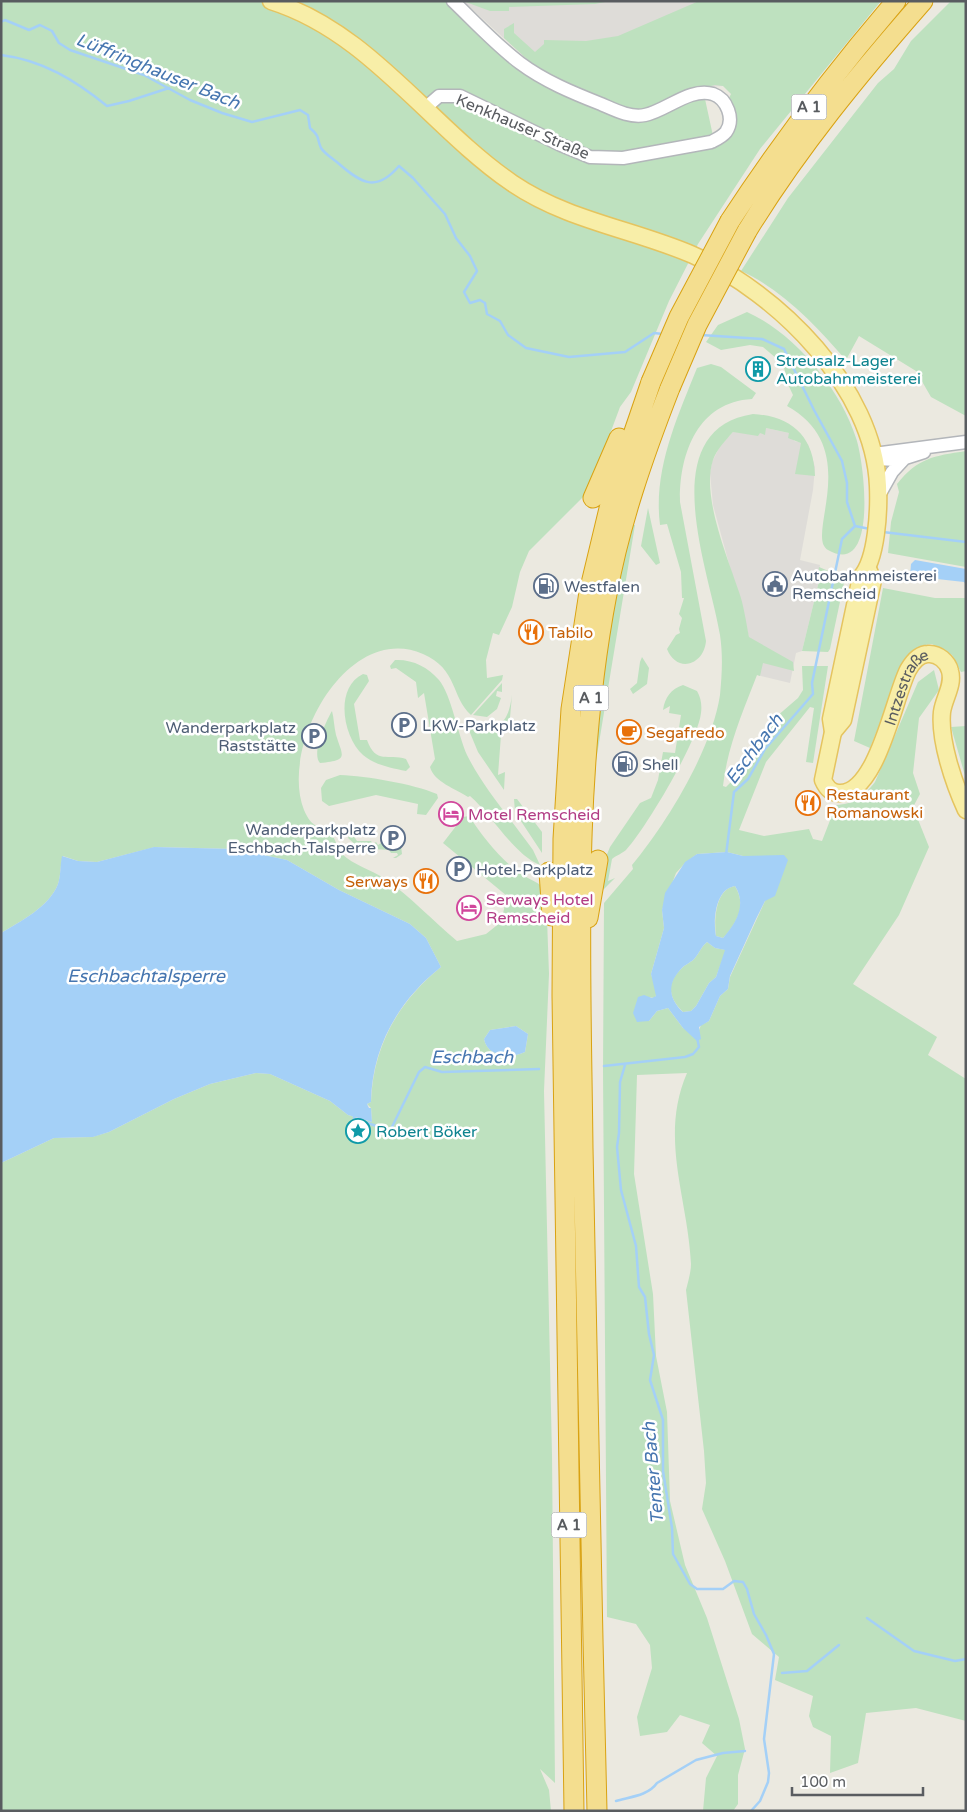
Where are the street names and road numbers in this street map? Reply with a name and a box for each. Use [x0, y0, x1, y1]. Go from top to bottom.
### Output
street label: Kenkhauser Straße [453, 90, 592, 164]
road number: A 1 [792, 94, 826, 120]
street label: Intzestraße [880, 645, 931, 728]
road number: A 1 [574, 686, 608, 710]
road number: A 1 [552, 1512, 586, 1538]

